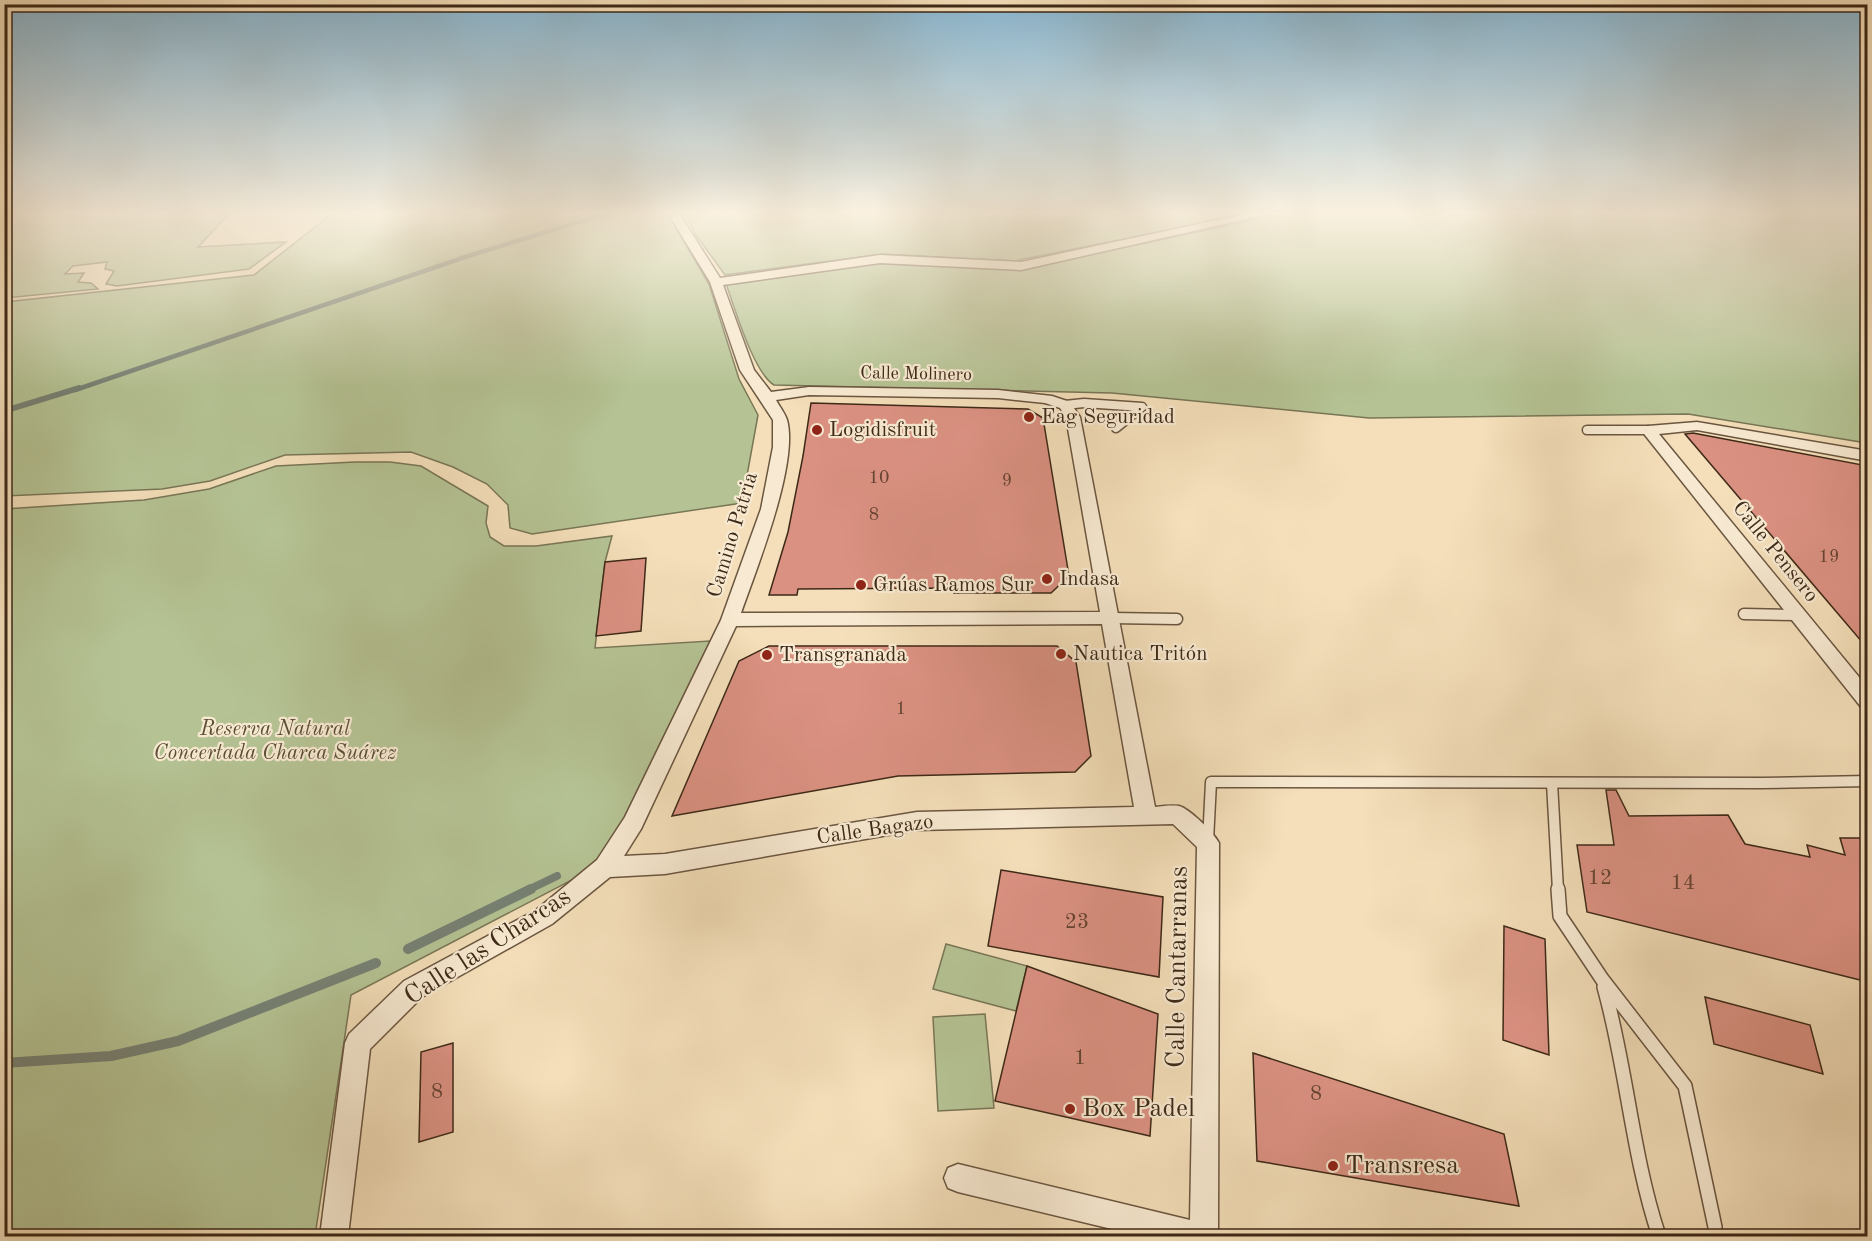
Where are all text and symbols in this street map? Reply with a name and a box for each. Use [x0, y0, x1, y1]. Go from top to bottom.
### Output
street label: Calle Molinero [860, 364, 972, 384]
place label: Eag Seguridad [1041, 407, 1175, 428]
marker: Eag Seguridad [1022, 410, 1036, 424]
place label: Logidisfruit [829, 420, 936, 441]
marker: Logidisfruit [810, 423, 824, 437]
house number: 10 [869, 469, 889, 487]
street label: Camino Patria [704, 470, 762, 600]
house number: 9 [1002, 472, 1012, 490]
street label: Calle Pensero [1728, 497, 1822, 607]
house number: 8 [869, 506, 879, 524]
house number: 19 [1819, 548, 1839, 566]
place label: Indasa [1059, 569, 1119, 590]
marker: Indasa [1040, 572, 1054, 586]
place label: Grúas Ramos Sur [873, 575, 1034, 596]
marker: Grúas Ramos Sur [854, 578, 868, 592]
place label: Nautica Tritón [1073, 644, 1208, 665]
place label: Transgranada [779, 645, 907, 666]
marker: Nautica Tritón [1054, 647, 1068, 661]
marker: Transgranada [760, 648, 774, 662]
house number: 1 [896, 700, 906, 718]
park label: Reserva Natural Concertada Charca Suárez [154, 719, 396, 764]
street label: Calle Bagazo [815, 811, 935, 849]
street label: Calle Cantarranas [1163, 866, 1193, 1068]
house number: 12 [1588, 868, 1612, 889]
house number: 14 [1671, 873, 1695, 894]
street label: Calle las Charcas [400, 884, 576, 1010]
house number: 23 [1065, 912, 1089, 933]
house number: 1 [1074, 1048, 1086, 1069]
house number: 8 [431, 1082, 443, 1103]
house number: 8 [1310, 1084, 1322, 1105]
place label: Box Padel [1082, 1096, 1195, 1122]
marker: Box Padel [1063, 1102, 1077, 1116]
place label: Transresa [1345, 1153, 1459, 1179]
marker: Transresa [1326, 1159, 1340, 1173]

